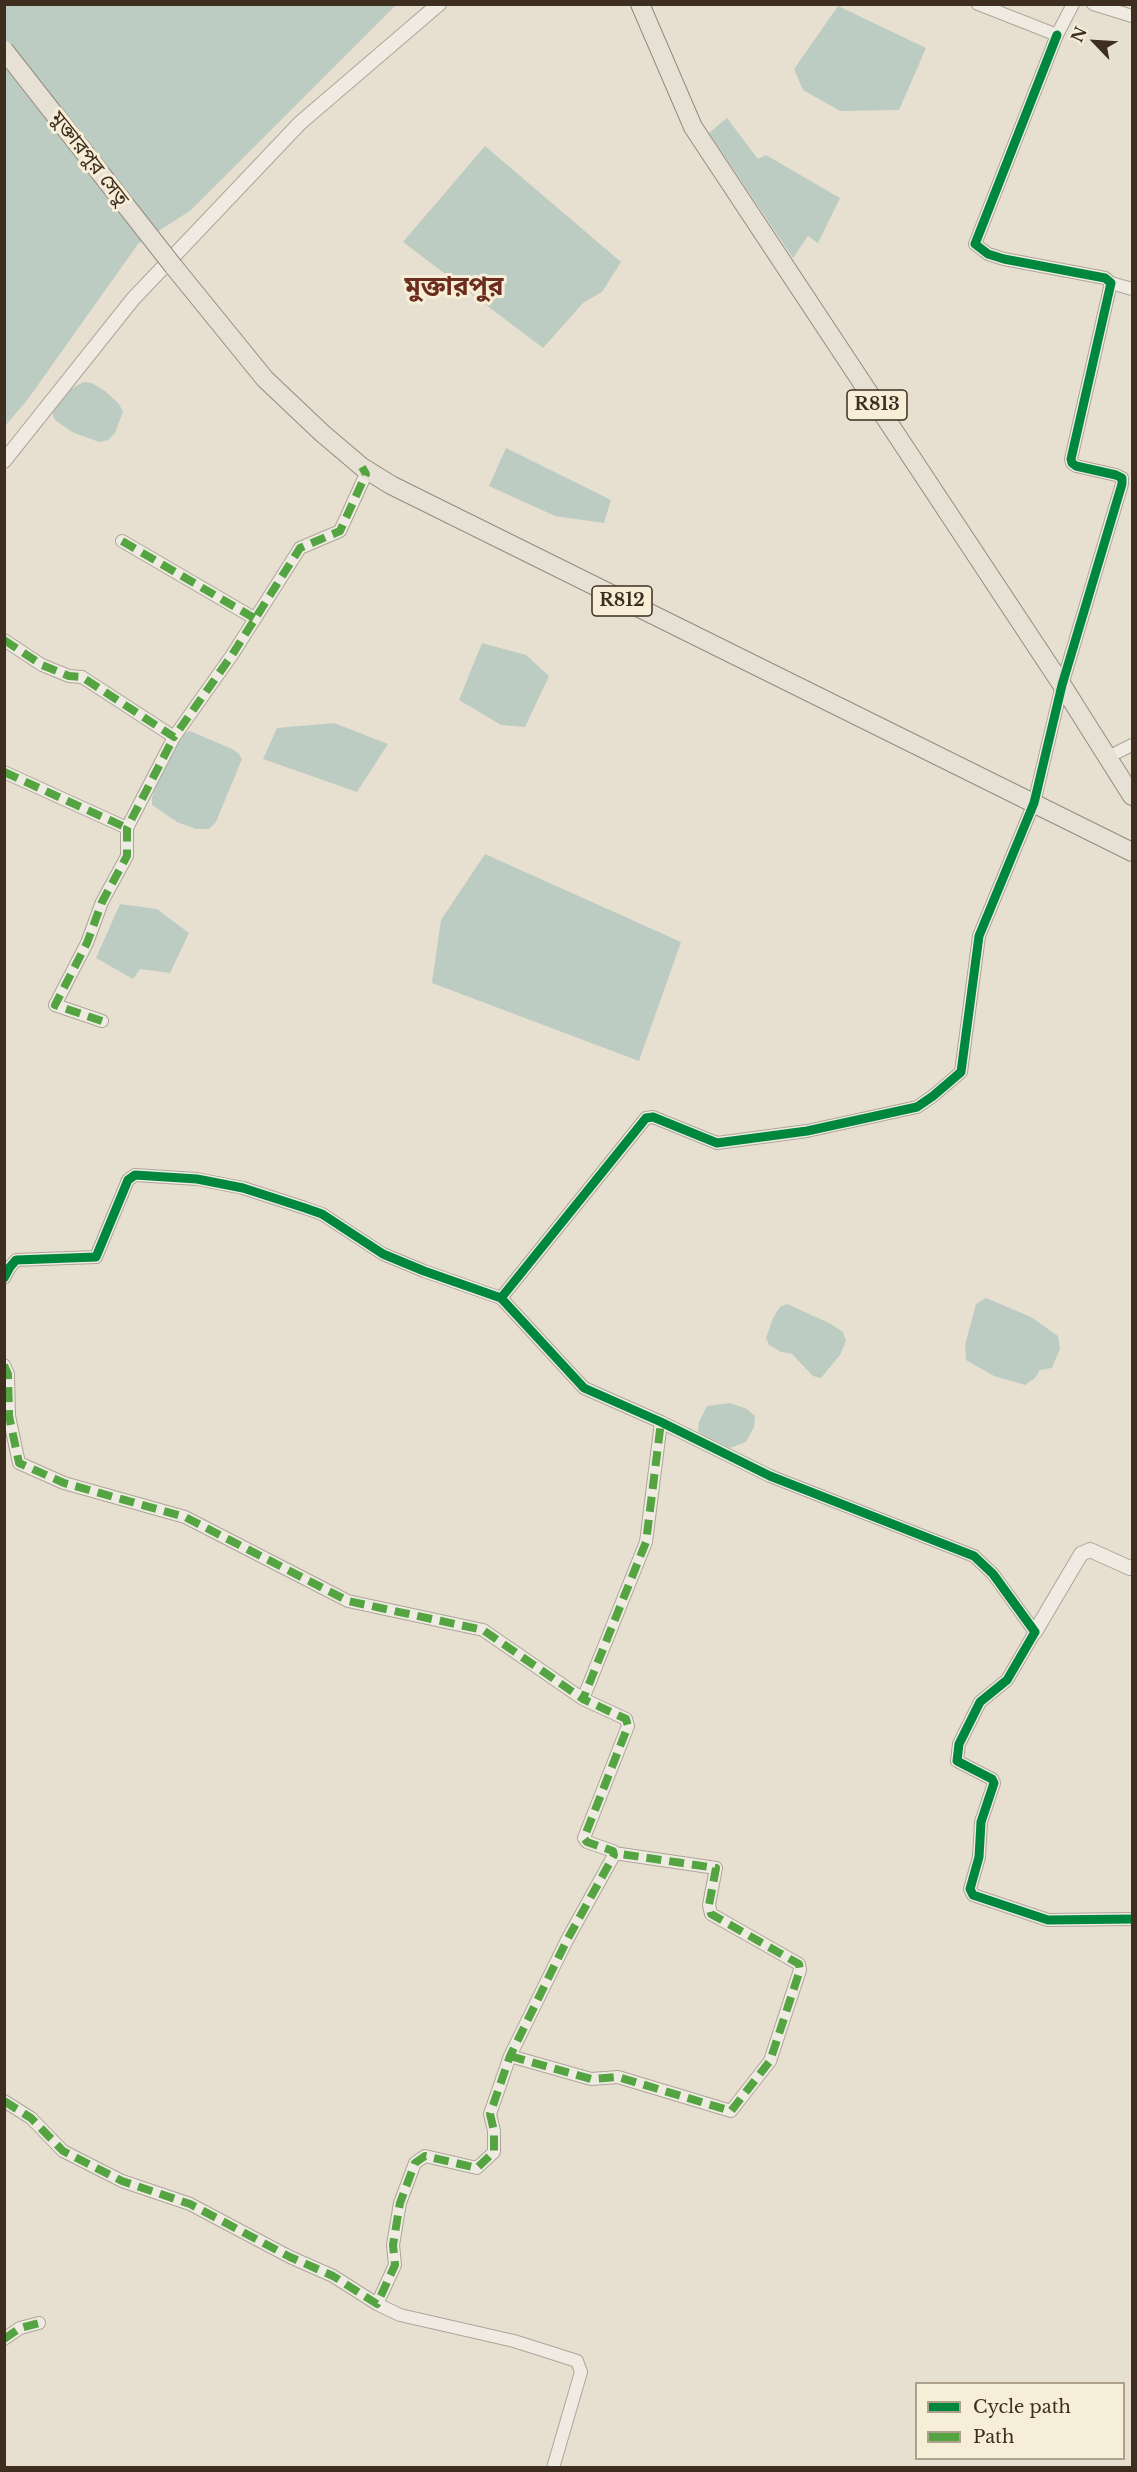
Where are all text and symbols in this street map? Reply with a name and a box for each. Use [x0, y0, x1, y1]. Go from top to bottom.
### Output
north arrow [1065, 12, 1125, 72]
text: N [1066, 23, 1091, 45]
street label: মুক্তারপুর সেতু [45, 107, 133, 211]
district label: মুক্তারপুর [404, 272, 504, 304]
road number: R813 [847, 390, 907, 420]
road number: R812 [592, 586, 652, 616]
legend [915, 2382, 1125, 2460]
text: Cycle path [973, 2396, 1071, 2418]
text: Path [973, 2426, 1014, 2448]

